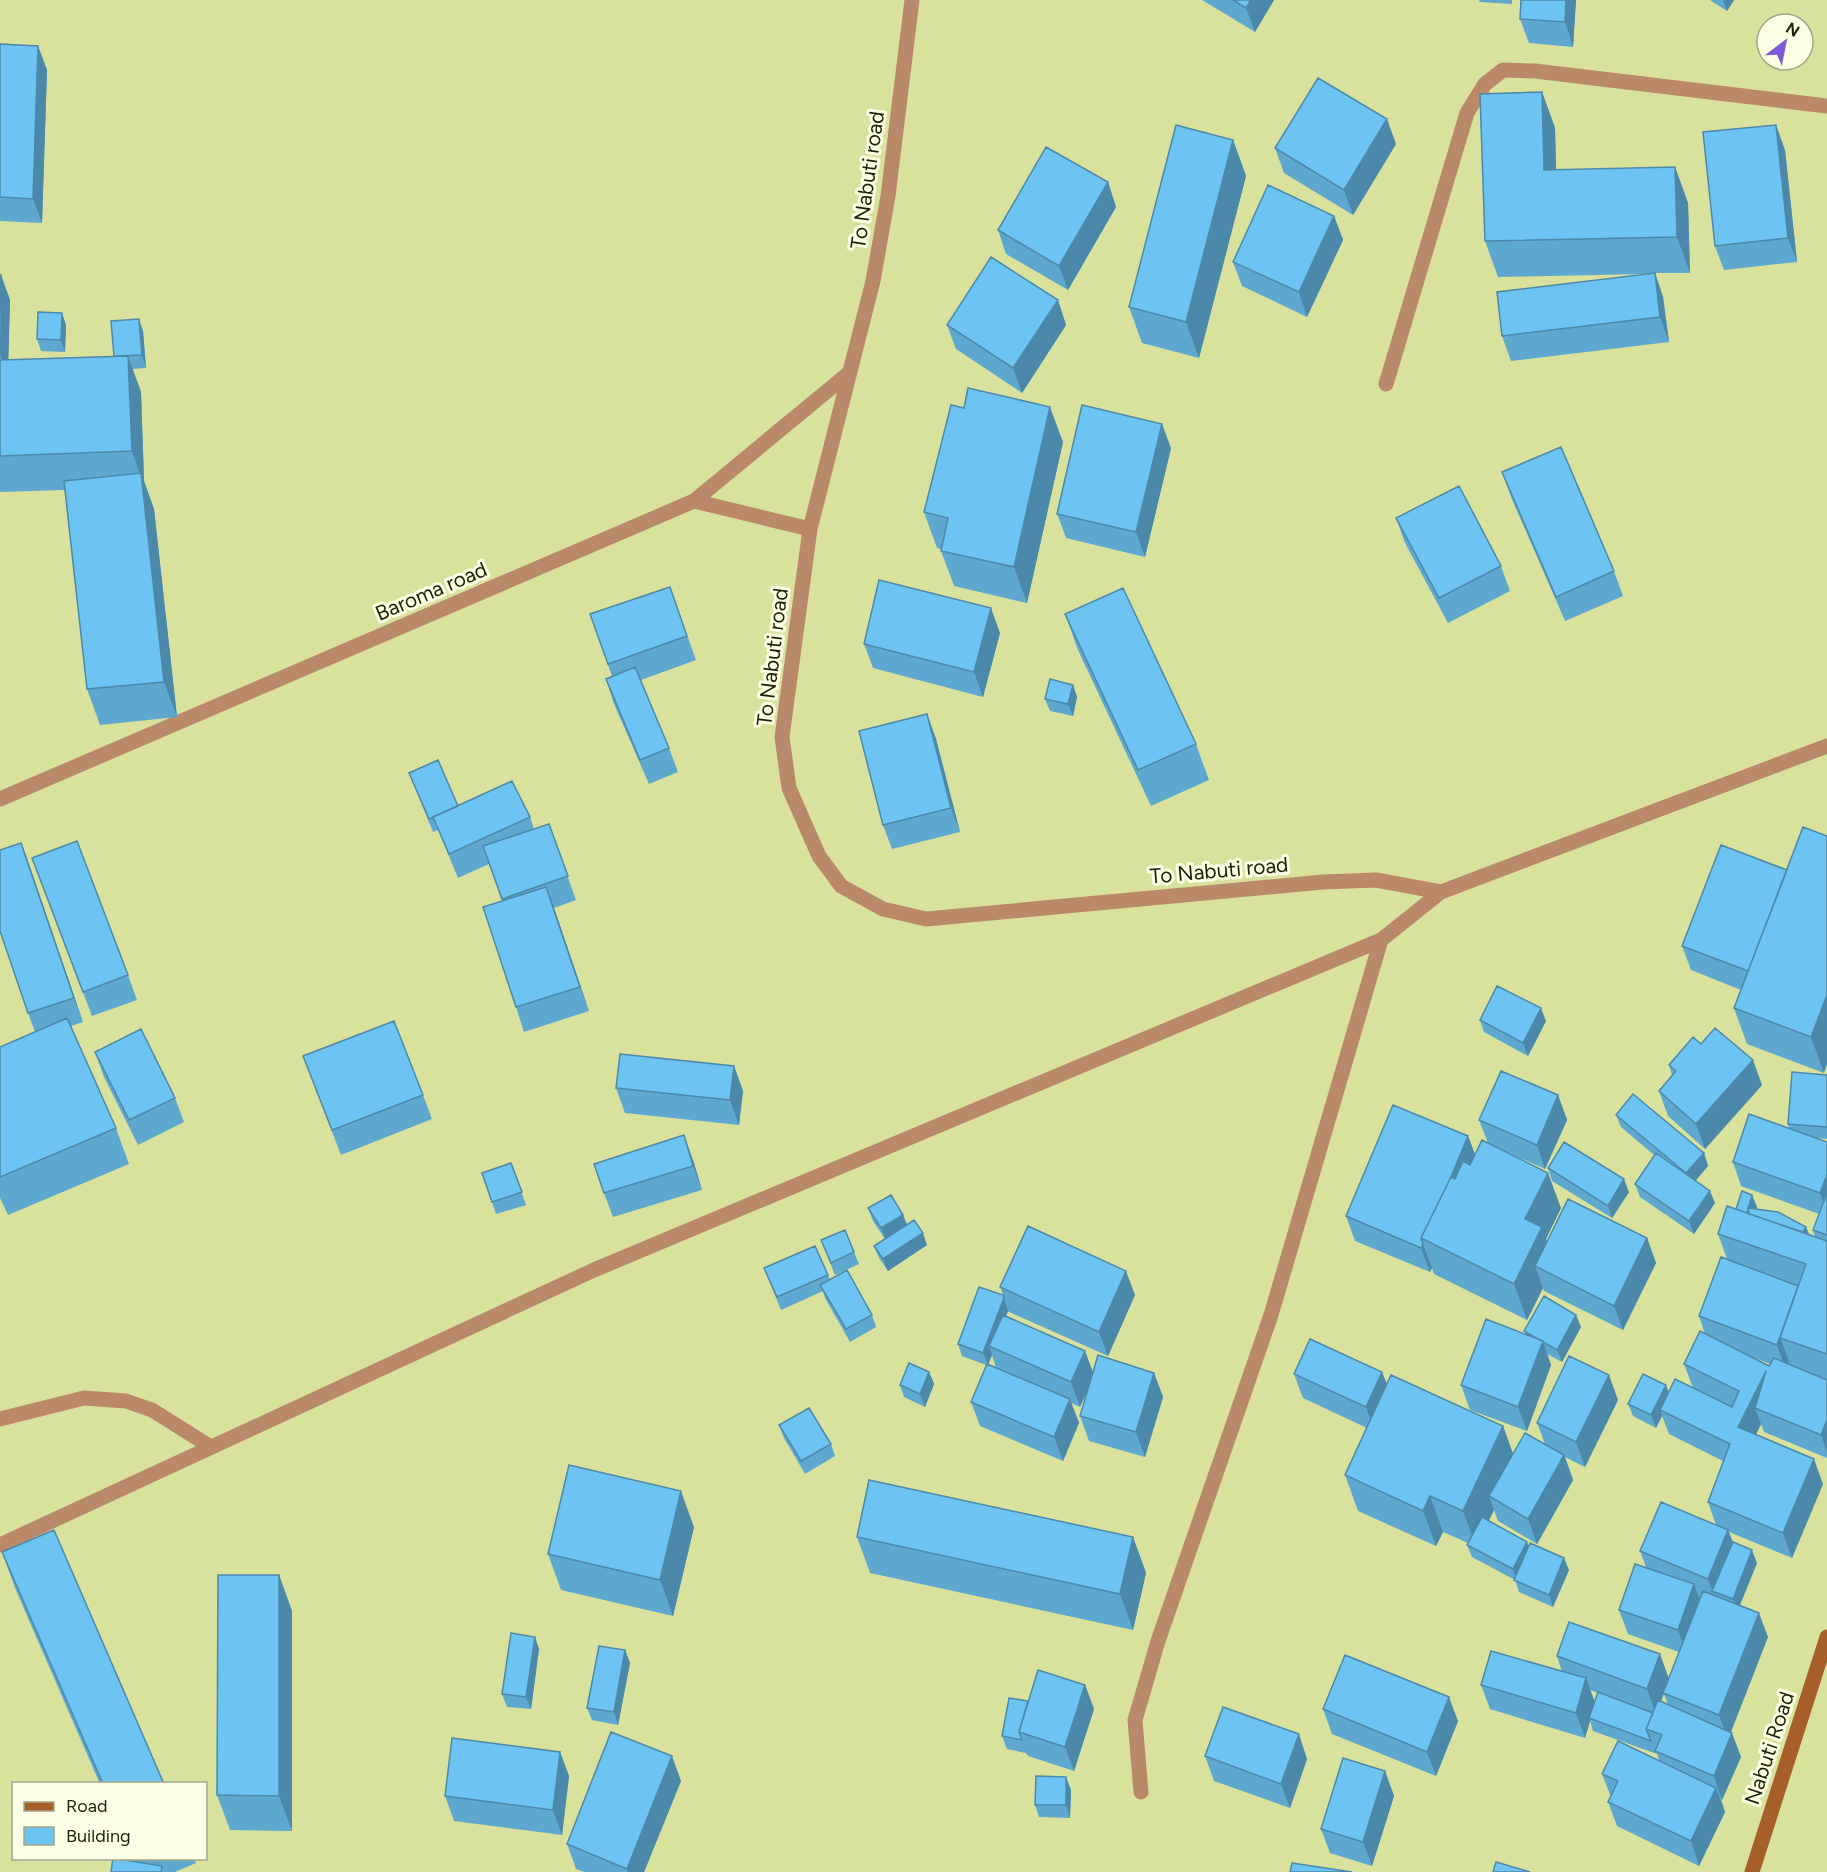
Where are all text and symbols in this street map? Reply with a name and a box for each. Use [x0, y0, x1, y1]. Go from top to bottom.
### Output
north arrow [1755, 12, 1815, 72]
text: N [1782, 18, 1803, 41]
street label: To Nabuti road [845, 109, 889, 251]
street label: Baroma road [371, 556, 491, 626]
street label: To Nabuti road [751, 587, 793, 727]
street label: To Nabuti road [1149, 851, 1289, 889]
street label: Nabuti Road [1739, 1688, 1799, 1808]
legend [12, 1782, 207, 1860]
text: Road [66, 1795, 107, 1817]
text: Building [66, 1825, 131, 1847]

